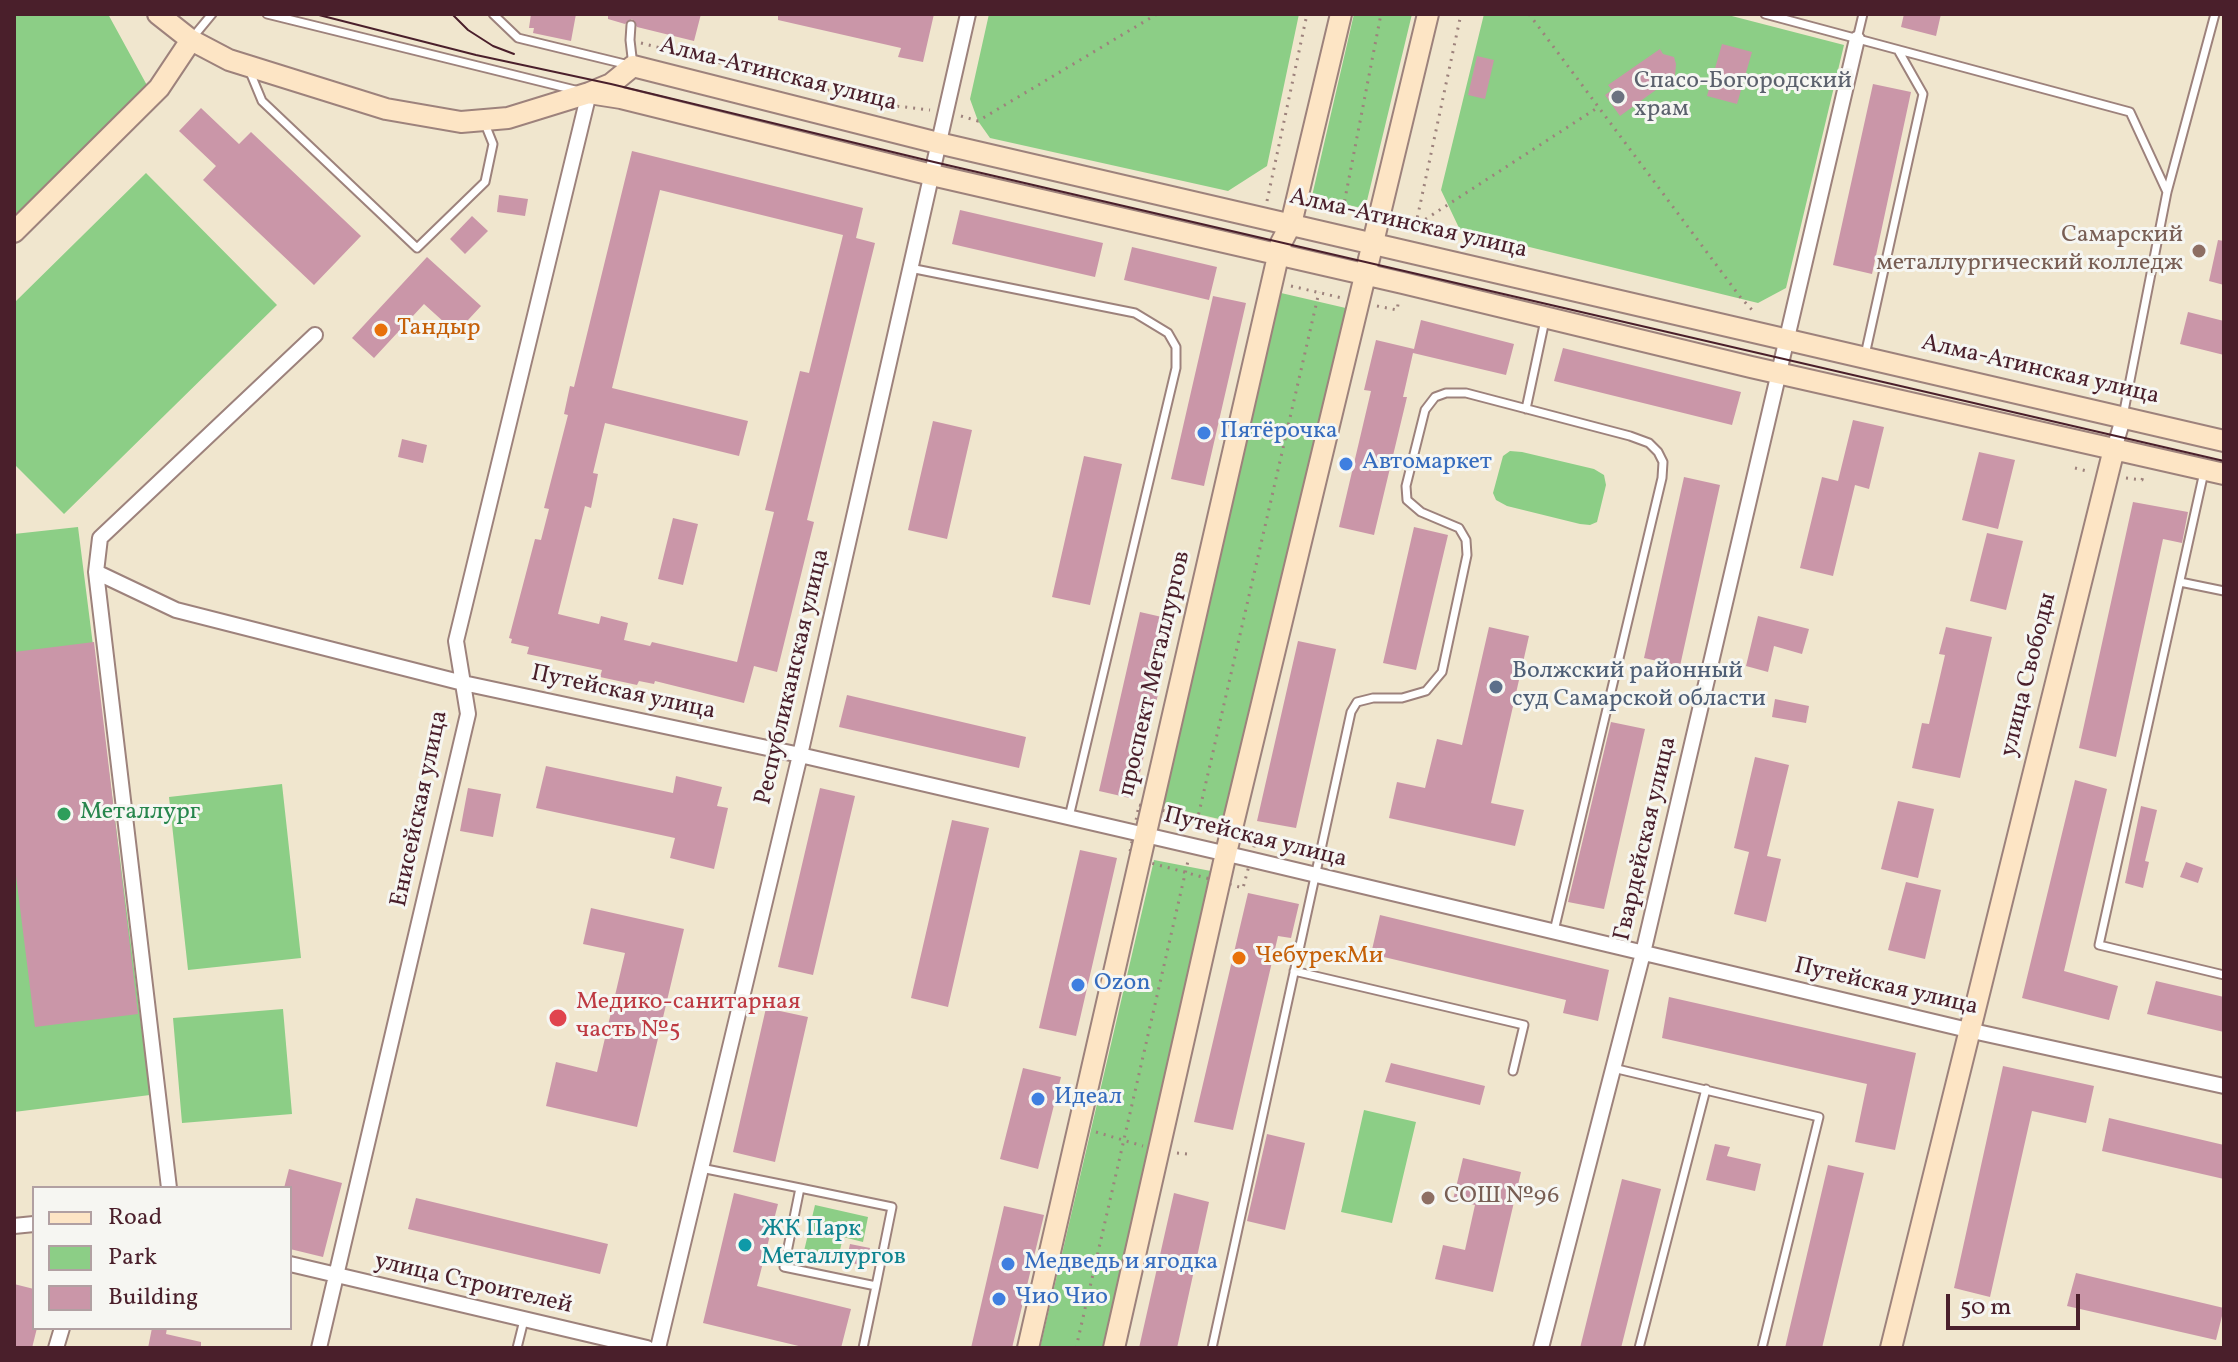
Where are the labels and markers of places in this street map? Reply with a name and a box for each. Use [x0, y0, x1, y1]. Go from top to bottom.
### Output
place label: Спасо-Богородский храм [1634, 69, 1852, 125]
marker: Спасо-Богородский храм [1609, 88, 1627, 106]
place label: Самарский металлургический колледж [1876, 223, 2183, 279]
marker: Самарский металлургический колледж [2190, 242, 2208, 260]
place label: Тандыр [397, 316, 480, 344]
marker: Тандыр [372, 321, 390, 339]
place label: Пятёрочка [1220, 419, 1338, 447]
marker: Пятёрочка [1195, 424, 1213, 442]
place label: Автомаркет [1362, 450, 1492, 478]
marker: Автомаркет [1337, 455, 1355, 473]
place label: Волжский районный суд Самарской области [1512, 659, 1766, 715]
marker: Волжский районный суд Самарской области [1487, 678, 1505, 696]
place label: Металлург [80, 800, 200, 828]
marker: Металлург [55, 805, 73, 823]
place label: ЧебурекМи [1255, 944, 1383, 972]
marker: ЧебурекМи [1230, 949, 1248, 967]
place label: Ozon [1094, 971, 1151, 999]
marker: Ozon [1069, 976, 1087, 994]
place label: Медико-санитарная часть №5 [576, 990, 801, 1046]
marker: Медико-санитарная часть №5 [547, 1007, 569, 1029]
place label: Идеал [1054, 1085, 1122, 1113]
marker: Идеал [1029, 1090, 1047, 1108]
place label: СОШ №96 [1444, 1184, 1559, 1212]
marker: СОШ №96 [1419, 1189, 1437, 1207]
place label: ЖК Парк Металлургов [761, 1217, 906, 1273]
marker: ЖК Парк Металлургов [736, 1236, 754, 1254]
place label: Медведь и ягодка [1024, 1250, 1218, 1278]
marker: Медведь и ягодка [999, 1255, 1017, 1273]
place label: Чио Чио [1015, 1285, 1108, 1313]
marker: Чио Чио [990, 1290, 1008, 1308]

